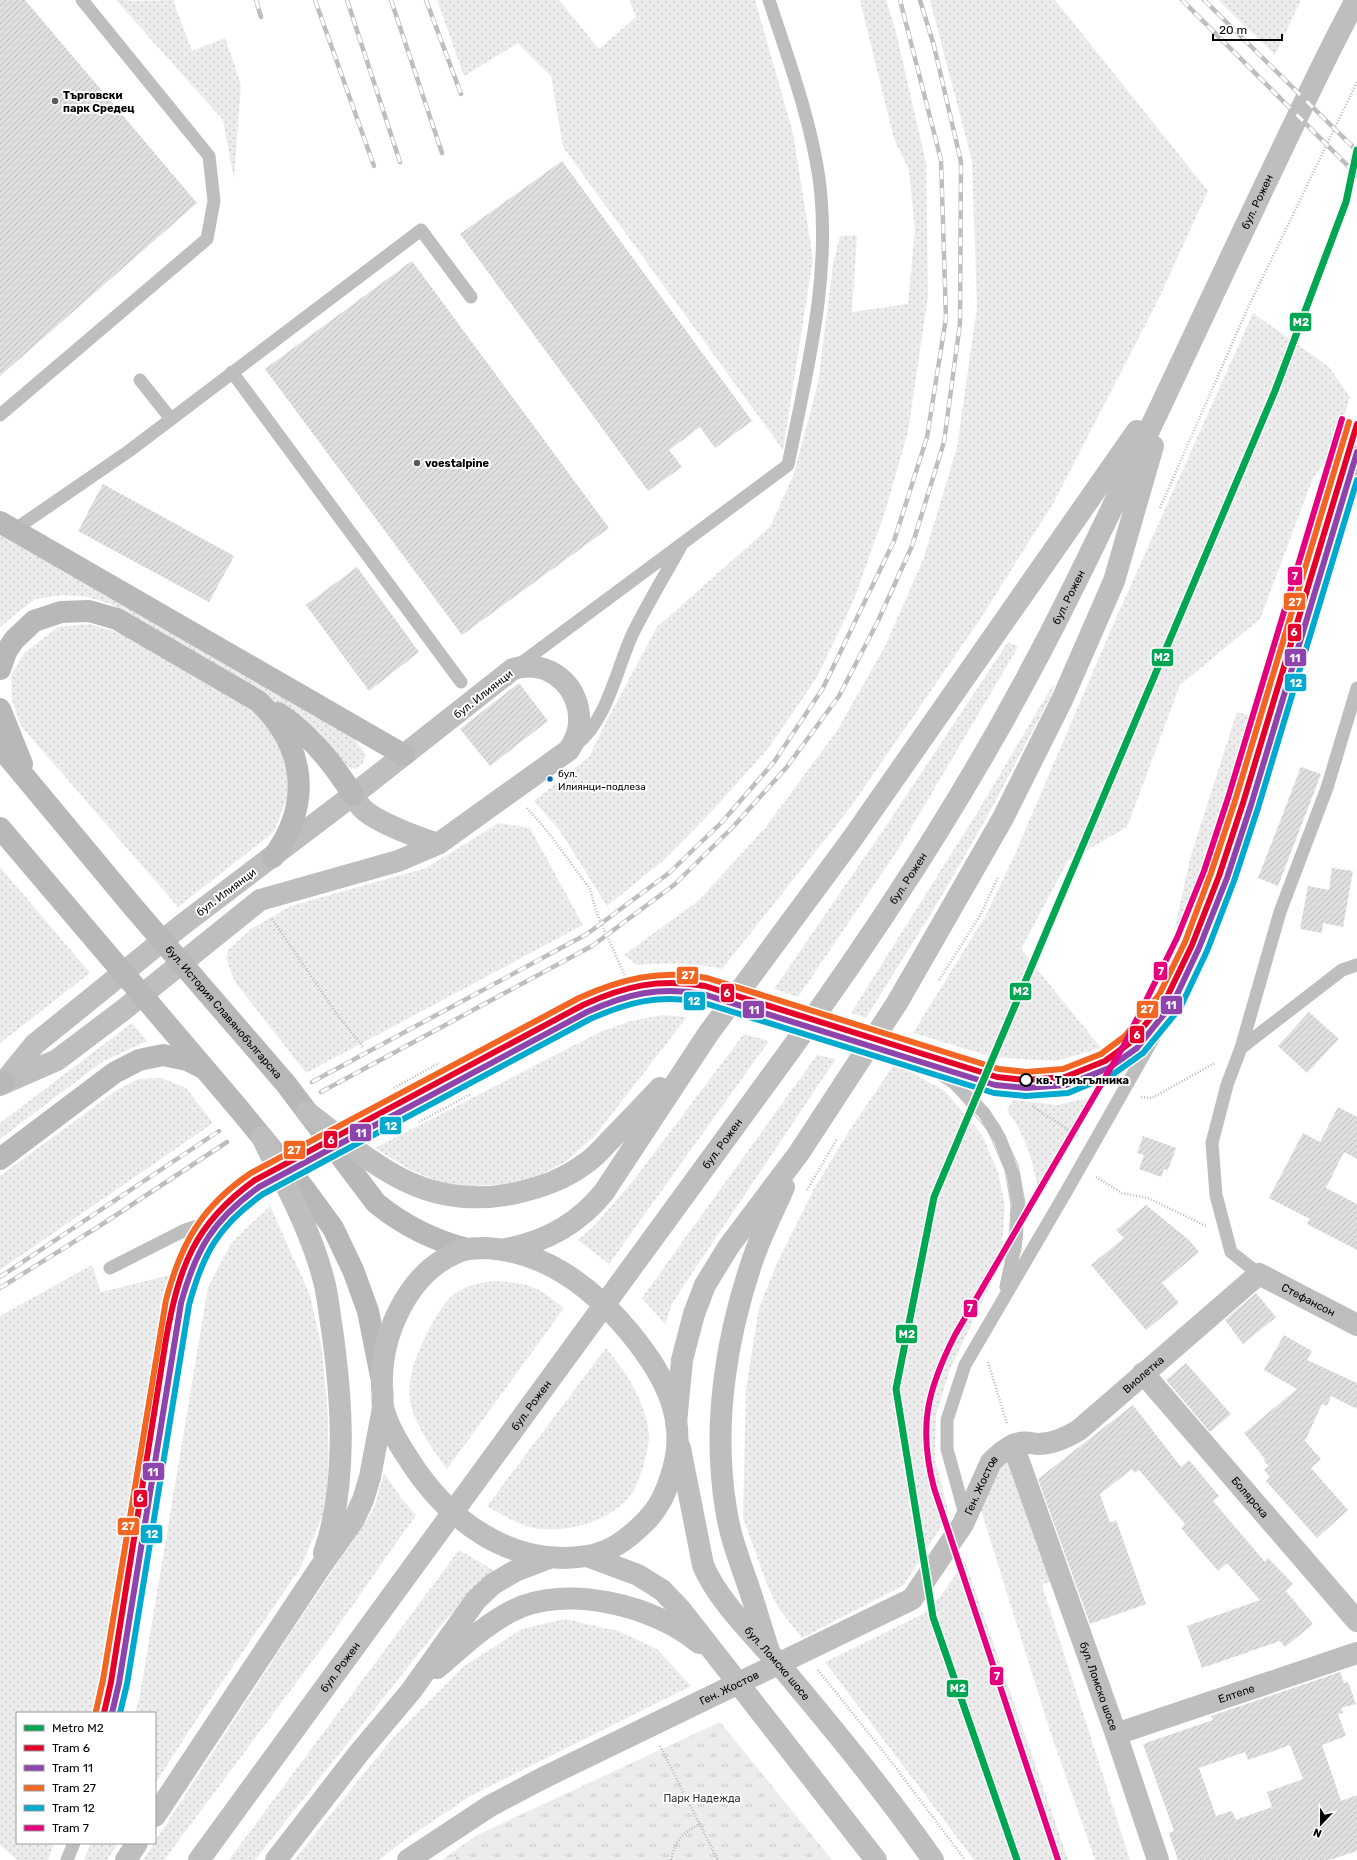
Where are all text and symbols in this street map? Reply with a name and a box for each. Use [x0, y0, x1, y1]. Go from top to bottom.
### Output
scale bar [1213, 16, 1282, 42]
text: 20 m [1219, 23, 1247, 37]
place label: Търговски парк Средец [63, 89, 135, 115]
marker: Търговски парк Средец [50, 96, 60, 106]
street label: бул. Рожен [1239, 172, 1276, 231]
line badge: M2 [1289, 312, 1312, 332]
text: M2 [1293, 316, 1309, 329]
place label: voestalpine [425, 457, 490, 470]
marker: voestalpine [412, 458, 422, 468]
line badge: 7 [1287, 566, 1303, 586]
street label: бул. Рожен [1050, 568, 1088, 627]
text: 7 [1292, 570, 1299, 583]
line badge: 27 [1283, 592, 1306, 611]
text: 27 [1288, 596, 1302, 609]
line badge: 6 [1287, 623, 1302, 642]
text: 6 [1290, 626, 1298, 639]
line badge: M2 [1151, 648, 1174, 667]
line badge: 11 [1284, 648, 1307, 667]
text: M2 [1154, 651, 1170, 664]
text: 11 [1290, 652, 1300, 665]
street label: бул. Илиянци [451, 667, 515, 721]
line badge: 12 [1284, 673, 1307, 692]
text: 12 [1290, 677, 1302, 690]
place label: бул. Илиянци-подлеза [558, 768, 646, 793]
marker: бул. Илиянци-подлеза [545, 774, 555, 784]
street label: бул. Рожен [887, 850, 930, 907]
street label: бул. Илиянци [194, 866, 259, 919]
street label: бул. История Славянобългарска [162, 943, 285, 1082]
line badge: 7 [1153, 961, 1168, 981]
text: 7 [1158, 965, 1165, 978]
line badge: 27 [676, 966, 699, 985]
text: 27 [681, 969, 695, 982]
line badge: M2 [1009, 982, 1032, 1001]
line badge: 6 [720, 983, 735, 1003]
text: M2 [1013, 985, 1029, 998]
text: 6 [723, 987, 731, 1000]
line badge: 12 [683, 991, 706, 1011]
text: 12 [688, 995, 700, 1008]
line badge: 11 [1160, 995, 1183, 1015]
text: 11 [1166, 999, 1176, 1012]
line badge: 11 [742, 1000, 765, 1019]
line badge: 27 [1136, 1000, 1159, 1019]
text: 27 [1140, 1003, 1154, 1016]
text: 11 [749, 1004, 759, 1017]
line badge: 6 [1129, 1025, 1145, 1044]
text: 6 [1133, 1029, 1141, 1042]
marker: кв. Триъгълника [1019, 1073, 1033, 1087]
place label: кв. Триъгълника [1036, 1074, 1129, 1087]
line badge: 12 [379, 1116, 402, 1135]
street label: бул. Рожен [700, 1116, 745, 1172]
text: 12 [385, 1120, 397, 1133]
line badge: 11 [349, 1123, 372, 1142]
text: 11 [356, 1127, 366, 1140]
line badge: 6 [323, 1130, 338, 1149]
text: 6 [327, 1134, 335, 1147]
line badge: 27 [283, 1140, 306, 1160]
text: 27 [287, 1144, 301, 1157]
street label: Стефансон [1279, 1281, 1337, 1320]
line badge: 7 [963, 1299, 978, 1318]
text: 7 [967, 1302, 974, 1315]
line badge: M2 [895, 1324, 918, 1344]
text: M2 [899, 1328, 915, 1341]
street label: Виолетка [1120, 1353, 1167, 1396]
street label: бул. Рожен [509, 1378, 554, 1433]
street label: Ген. Жостов [962, 1453, 1001, 1517]
line badge: 11 [142, 1462, 165, 1481]
text: 11 [148, 1466, 158, 1479]
street label: Болярска [1228, 1474, 1271, 1521]
line badge: 6 [133, 1489, 148, 1508]
text: 6 [136, 1492, 144, 1505]
line badge: 27 [117, 1517, 140, 1536]
text: 27 [121, 1520, 135, 1533]
line badge: 12 [140, 1524, 163, 1544]
text: 12 [146, 1528, 158, 1541]
street label: бул. Ломско шосе [741, 1624, 812, 1703]
street label: бул. Рожен [318, 1640, 363, 1695]
street label: бул. Ломско шосе [1077, 1640, 1120, 1733]
line badge: 7 [989, 1666, 1004, 1686]
street label: Ген. Жостов [698, 1668, 761, 1708]
text: 7 [994, 1670, 1001, 1683]
line badge: M2 [946, 1679, 969, 1698]
text: M2 [950, 1682, 966, 1695]
street label: Елтепе [1217, 1682, 1256, 1706]
legend [16, 1712, 156, 1844]
text: Metro M2 [52, 1721, 104, 1735]
text: Tram 6 [52, 1741, 90, 1755]
text: Tram 11 [52, 1761, 93, 1775]
text: Tram 27 [52, 1781, 96, 1795]
park label: Парк Надежда [663, 1792, 741, 1805]
text: Tram 12 [52, 1801, 95, 1815]
north arrow [1301, 1804, 1341, 1844]
text: Tram 7 [52, 1821, 89, 1835]
text: N [1311, 1825, 1324, 1840]

